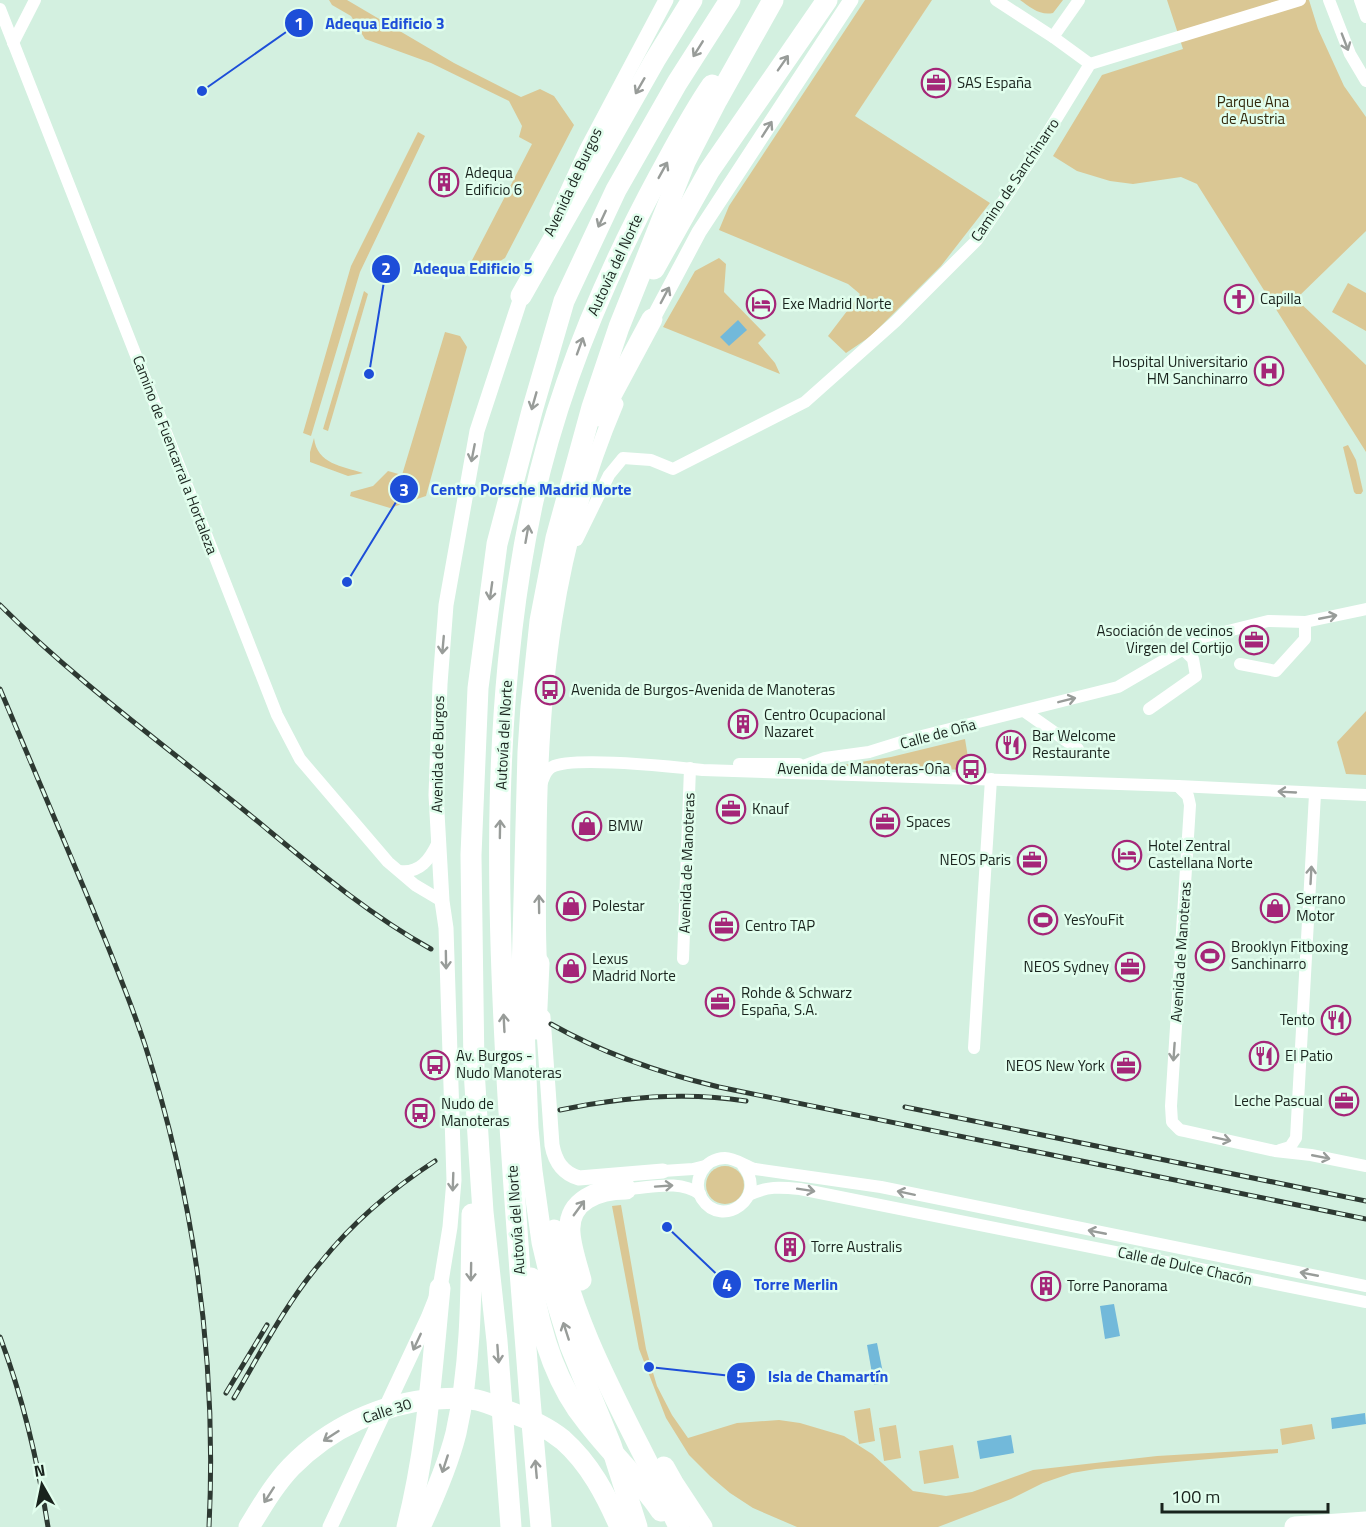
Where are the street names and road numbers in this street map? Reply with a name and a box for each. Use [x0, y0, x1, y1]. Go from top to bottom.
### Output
street label: Camino de Sanchinarro [965, 113, 1065, 246]
street label: Avenida de Burgos [537, 124, 608, 240]
street label: Autovía del Norte [581, 210, 648, 319]
street label: Camino de Fuencarral a Hortaleza [127, 352, 224, 558]
street label: Autovía del Norte [489, 680, 518, 790]
street label: Avenida de Burgos [425, 695, 450, 813]
street label: Calle de Oña [897, 712, 979, 755]
street label: Avenida de Manoteras [673, 792, 700, 934]
street label: Avenida de Manoteras [1164, 881, 1197, 1023]
street label: Autovía del Norte [500, 1165, 531, 1275]
street label: Calle de Dulce Chacón [1116, 1240, 1254, 1291]
street label: Calle 30 [359, 1392, 414, 1429]

